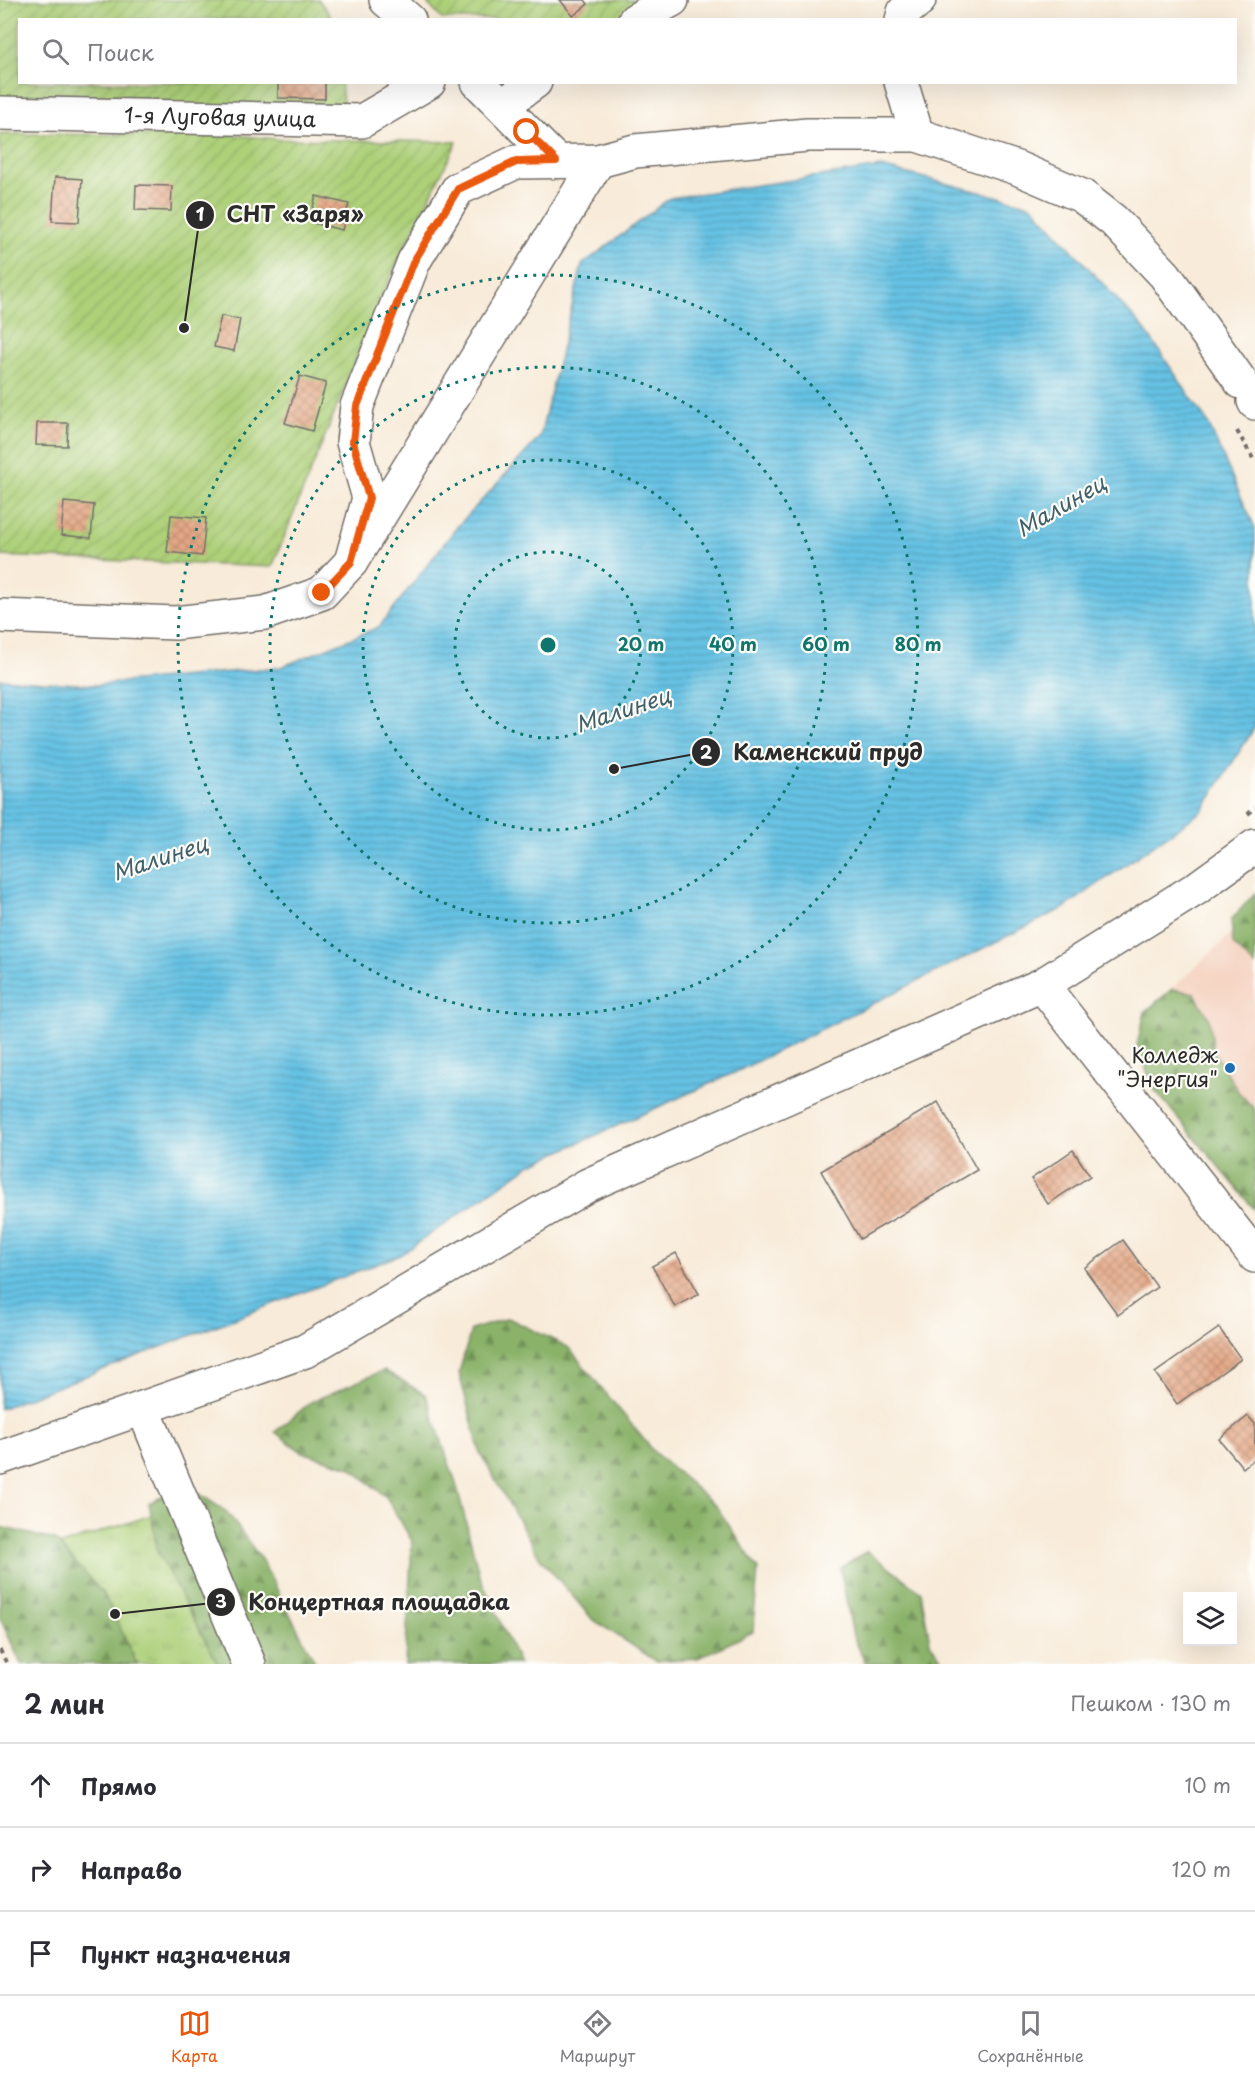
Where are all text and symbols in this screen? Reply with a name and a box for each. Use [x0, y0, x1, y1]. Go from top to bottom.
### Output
search box [18, 18, 1237, 84]
icon: search [39, 35, 72, 68]
text: Поиск [87, 35, 154, 68]
street label: 1-я Луговая улица [124, 98, 317, 134]
route start [513, 118, 539, 144]
callout: СНТ «Заря» [185, 195, 376, 235]
text: СНТ «Заря» [226, 196, 364, 229]
text: 1 [196, 200, 205, 227]
water label: Малинец [1009, 465, 1112, 544]
route end [308, 579, 334, 605]
text: 20 m [618, 630, 664, 657]
text: 40 m [709, 630, 757, 657]
text: 60 m [802, 630, 850, 657]
text: 80 m [894, 630, 942, 657]
centre of rings [538, 635, 558, 655]
water label: Малинец [570, 677, 675, 740]
callout: Каменский пруд [691, 732, 935, 772]
text: Каменский пруд [733, 734, 923, 767]
text: 2 [700, 738, 713, 765]
water label: Малинец [107, 825, 212, 888]
place label: Колледж "Энергия" [1117, 1038, 1219, 1094]
marker: Колледж "Энергия" [1223, 1061, 1237, 1075]
callout: Концертная площадка [206, 1582, 522, 1622]
text: Концертная площадка [248, 1584, 510, 1617]
text: 3 [215, 1587, 227, 1614]
map controls [1183, 1592, 1237, 1646]
button: layers [1183, 1592, 1237, 1646]
text: 2 мин [24, 1684, 105, 1723]
text: Пешком · 130 m [1070, 1688, 1231, 1718]
icon: ahead [24, 1769, 57, 1802]
text: Прямо [81, 1769, 156, 1802]
text: 10 m [1184, 1770, 1231, 1800]
icon: right [24, 1853, 57, 1886]
text: Направо [81, 1853, 182, 1886]
text: 120 m [1172, 1854, 1231, 1884]
icon: arrive [24, 1937, 57, 1970]
text: Пункт назначения [81, 1937, 291, 1970]
tab: Карта [171, 2007, 218, 2067]
tab: Маршрут [560, 2007, 635, 2067]
tab: Сохранённые [977, 2007, 1084, 2067]

